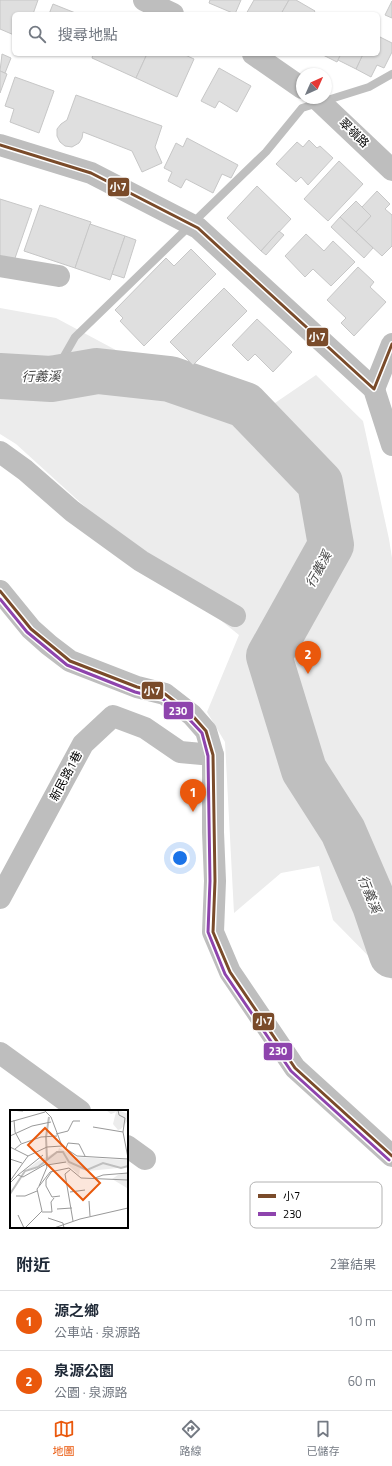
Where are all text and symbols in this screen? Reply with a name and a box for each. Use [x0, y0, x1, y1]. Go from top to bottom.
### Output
search box [12, 12, 380, 56]
icon: search [26, 23, 48, 45]
text: 搜尋地點 [58, 23, 118, 46]
north arrow [296, 68, 332, 104]
street label: 翠嶺路 [335, 113, 374, 152]
line badge: 小7 [107, 177, 130, 197]
text: 小7 [109, 179, 127, 195]
line badge: 小7 [306, 327, 329, 347]
text: 小7 [308, 329, 326, 345]
water label: 行義溪 [21, 366, 63, 386]
water label: 行義溪 [300, 545, 337, 591]
pin: 2 [295, 641, 321, 674]
line badge: 小7 [141, 681, 164, 700]
text: 小7 [143, 683, 161, 699]
line badge: 230 [163, 701, 194, 720]
text: 230 [169, 703, 187, 719]
street label: 新民路1巷 [44, 747, 87, 804]
pin: 1 [180, 779, 206, 812]
your location [170, 848, 190, 868]
water label: 行義溪 [353, 872, 387, 918]
line badge: 小7 [252, 1012, 275, 1031]
text: 小7 [255, 1013, 273, 1029]
line badge: 230 [263, 1042, 293, 1061]
text: 230 [269, 1043, 287, 1059]
inset map [10, 1110, 128, 1228]
legend [250, 1182, 382, 1228]
text: 小7 [283, 1188, 300, 1204]
text: 230 [283, 1206, 301, 1222]
text: 附近 [16, 1252, 50, 1278]
text: 2筆結果 [330, 1254, 376, 1274]
text: 源之鄉 [54, 1299, 99, 1322]
text: 1 [25, 1311, 33, 1331]
text: 10 m [348, 1311, 376, 1331]
text: 公車站 · 泉源路 [54, 1322, 141, 1342]
text: 泉源公園 [54, 1359, 114, 1382]
text: 2 [25, 1371, 33, 1391]
text: 60 m [348, 1371, 376, 1391]
text: 公園 · 泉源路 [54, 1382, 128, 1402]
tab: 地圖 [53, 1418, 75, 1459]
tab: 路線 [180, 1418, 202, 1459]
tab: 已儲存 [307, 1418, 340, 1459]

